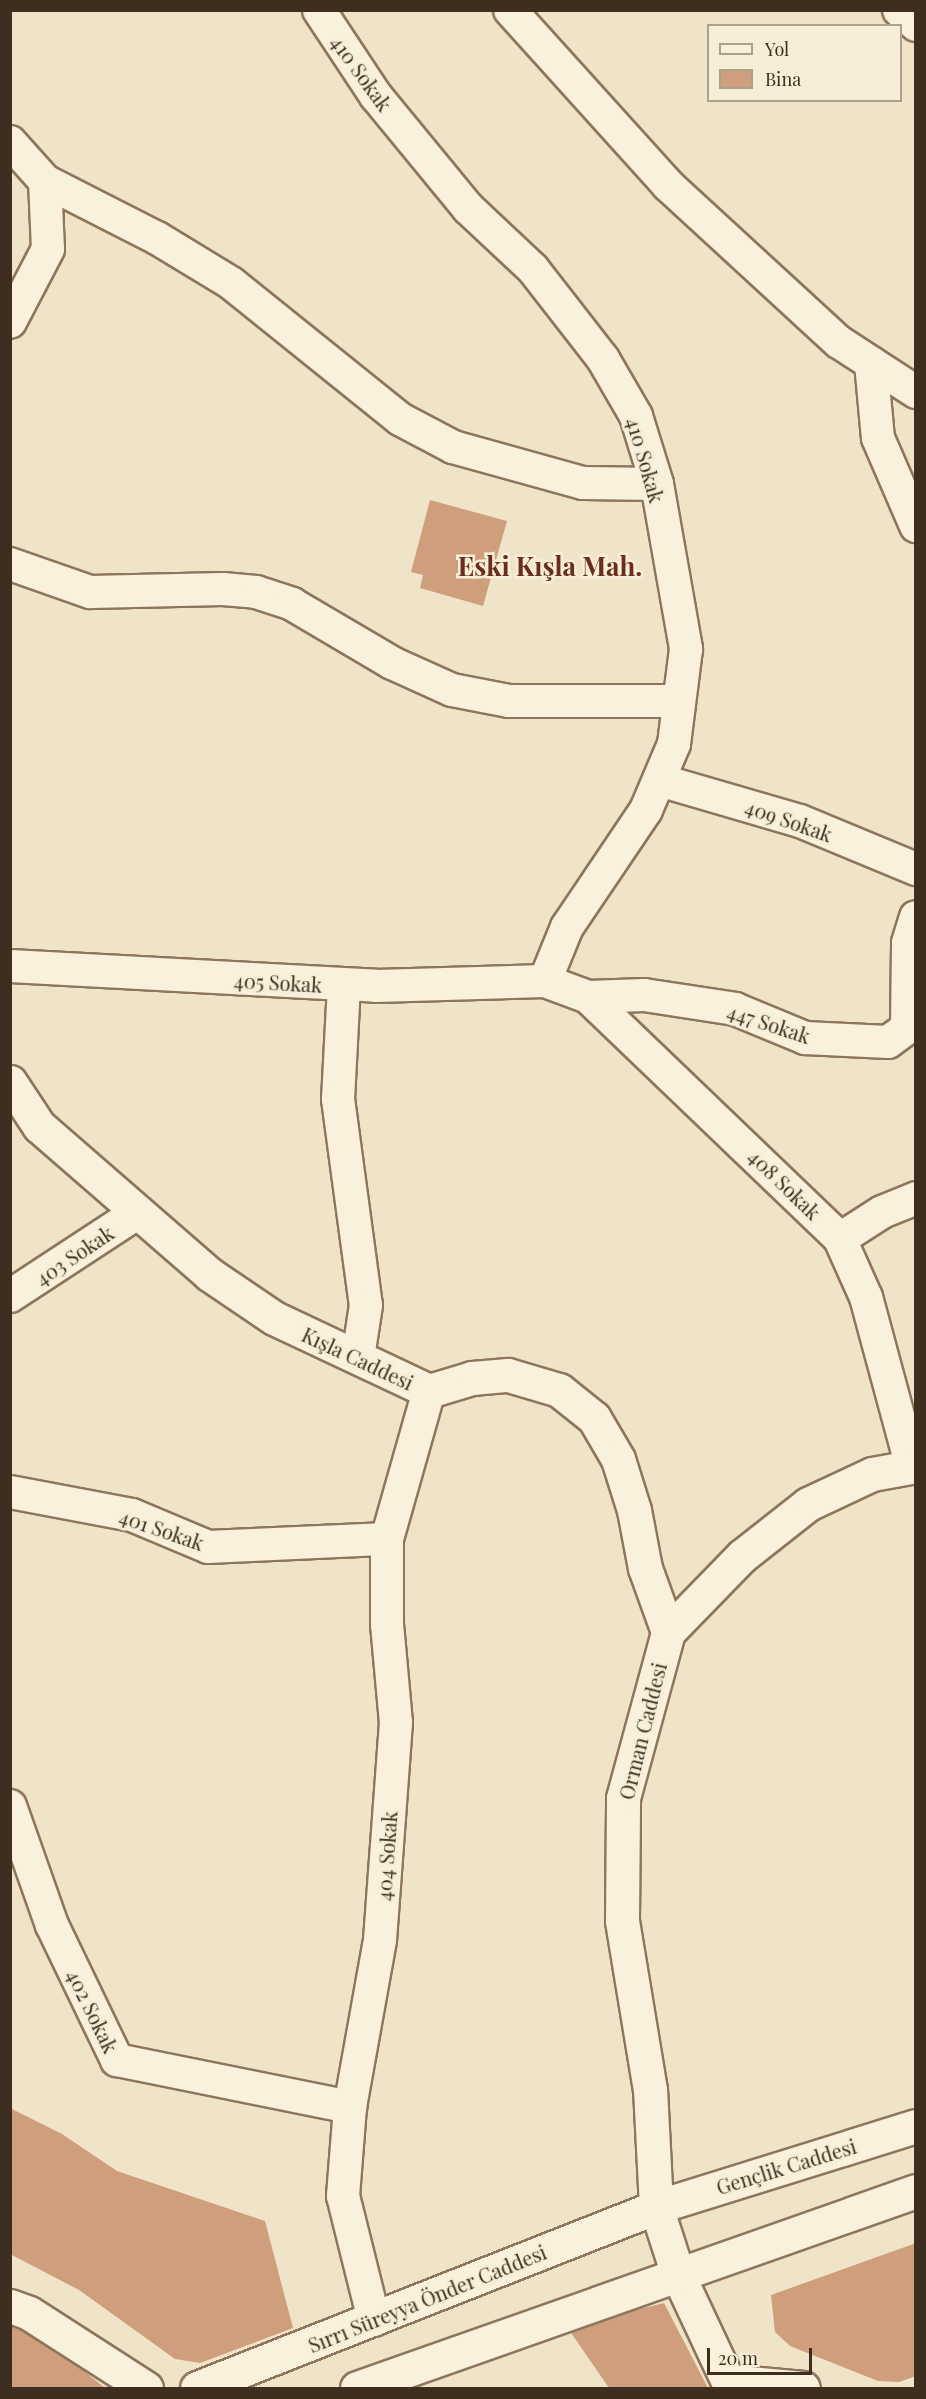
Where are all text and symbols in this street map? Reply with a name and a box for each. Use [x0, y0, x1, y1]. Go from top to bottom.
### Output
legend [707, 24, 902, 102]
street label: 410 Sokak [327, 31, 397, 115]
text: Yol [765, 37, 789, 61]
text: Bina [765, 67, 801, 91]
street label: 410 Sokak [622, 415, 670, 505]
district label: Eski Kışla Mah. [458, 550, 642, 582]
street label: 409 Sokak [742, 794, 836, 846]
street label: 405 Sokak [233, 968, 323, 996]
street label: 447 Sokak [724, 998, 814, 1048]
street label: 408 Sokak [744, 1144, 826, 1224]
street label: 403 Sokak [30, 1220, 118, 1290]
street label: Kışla Caddesi [298, 1322, 418, 1394]
street label: 401 Sokak [117, 1503, 207, 1555]
street label: Orman Caddesi [613, 1660, 671, 1802]
street label: 404 Sokak [371, 1810, 401, 1902]
street label: 402 Sokak [63, 1965, 123, 2057]
street label: Gençlik Caddesi [713, 2133, 859, 2199]
street label: Sırrı Süreyya Önder Caddesi [304, 2239, 550, 2357]
scale bar [710, 2336, 815, 2374]
text: 20 m [718, 2346, 758, 2370]

